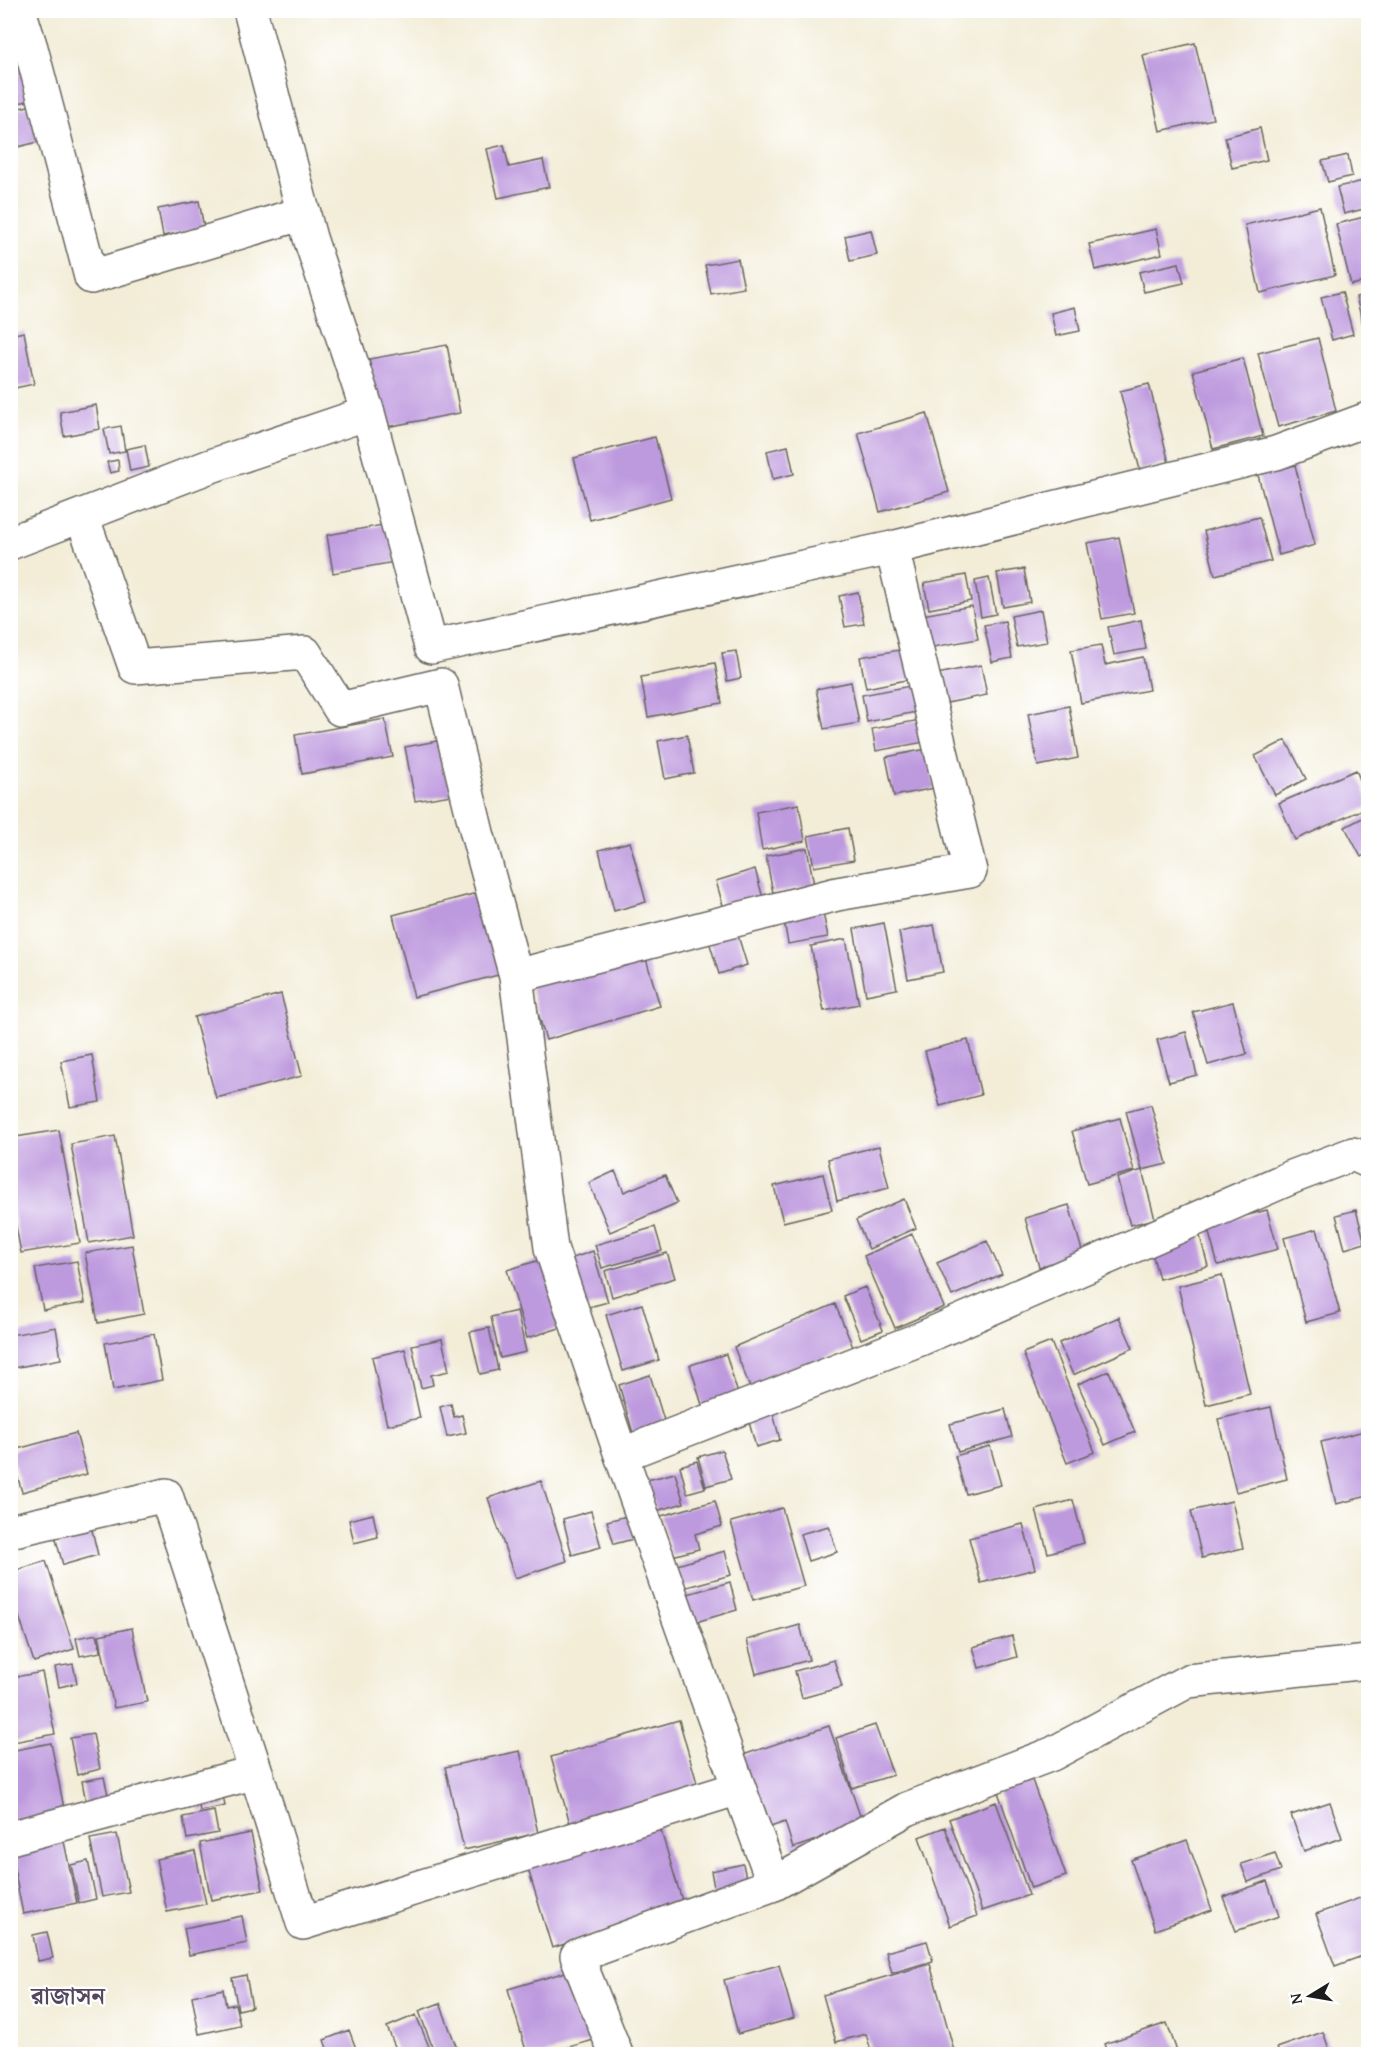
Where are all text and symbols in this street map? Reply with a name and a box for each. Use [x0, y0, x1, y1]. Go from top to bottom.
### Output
north arrow [1280, 1966, 1340, 2026]
district label: রাজাসন [30, 1978, 107, 2013]
text: N [1282, 1991, 1308, 2006]

